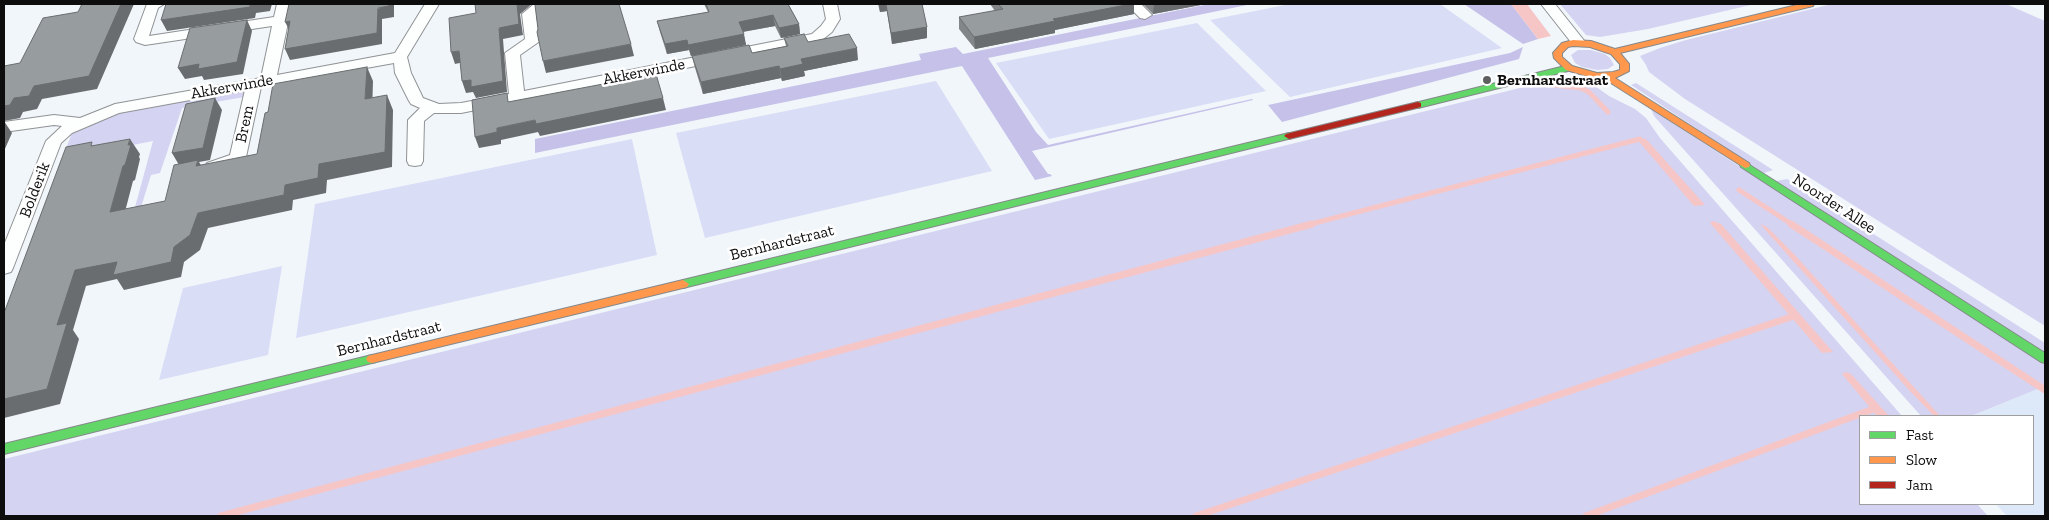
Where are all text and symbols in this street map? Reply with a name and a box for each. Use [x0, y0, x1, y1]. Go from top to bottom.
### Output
street label: Akkerwinde [601, 55, 687, 89]
street label: Akkerwinde [189, 70, 275, 104]
place label: Bernhardstraat [1497, 70, 1608, 90]
marker: Bernhardstraat [1481, 74, 1493, 86]
street label: Brem [232, 104, 258, 144]
street label: Bolderik [16, 160, 54, 220]
street label: Noorder Allee [1789, 170, 1879, 238]
street label: Bernhardstraat [728, 221, 836, 265]
street label: Bernhardstraat [335, 317, 443, 361]
legend [1859, 415, 2034, 505]
text: Fast [1906, 426, 1934, 444]
text: Slow [1906, 451, 1937, 469]
text: Jam [1906, 476, 1933, 494]

